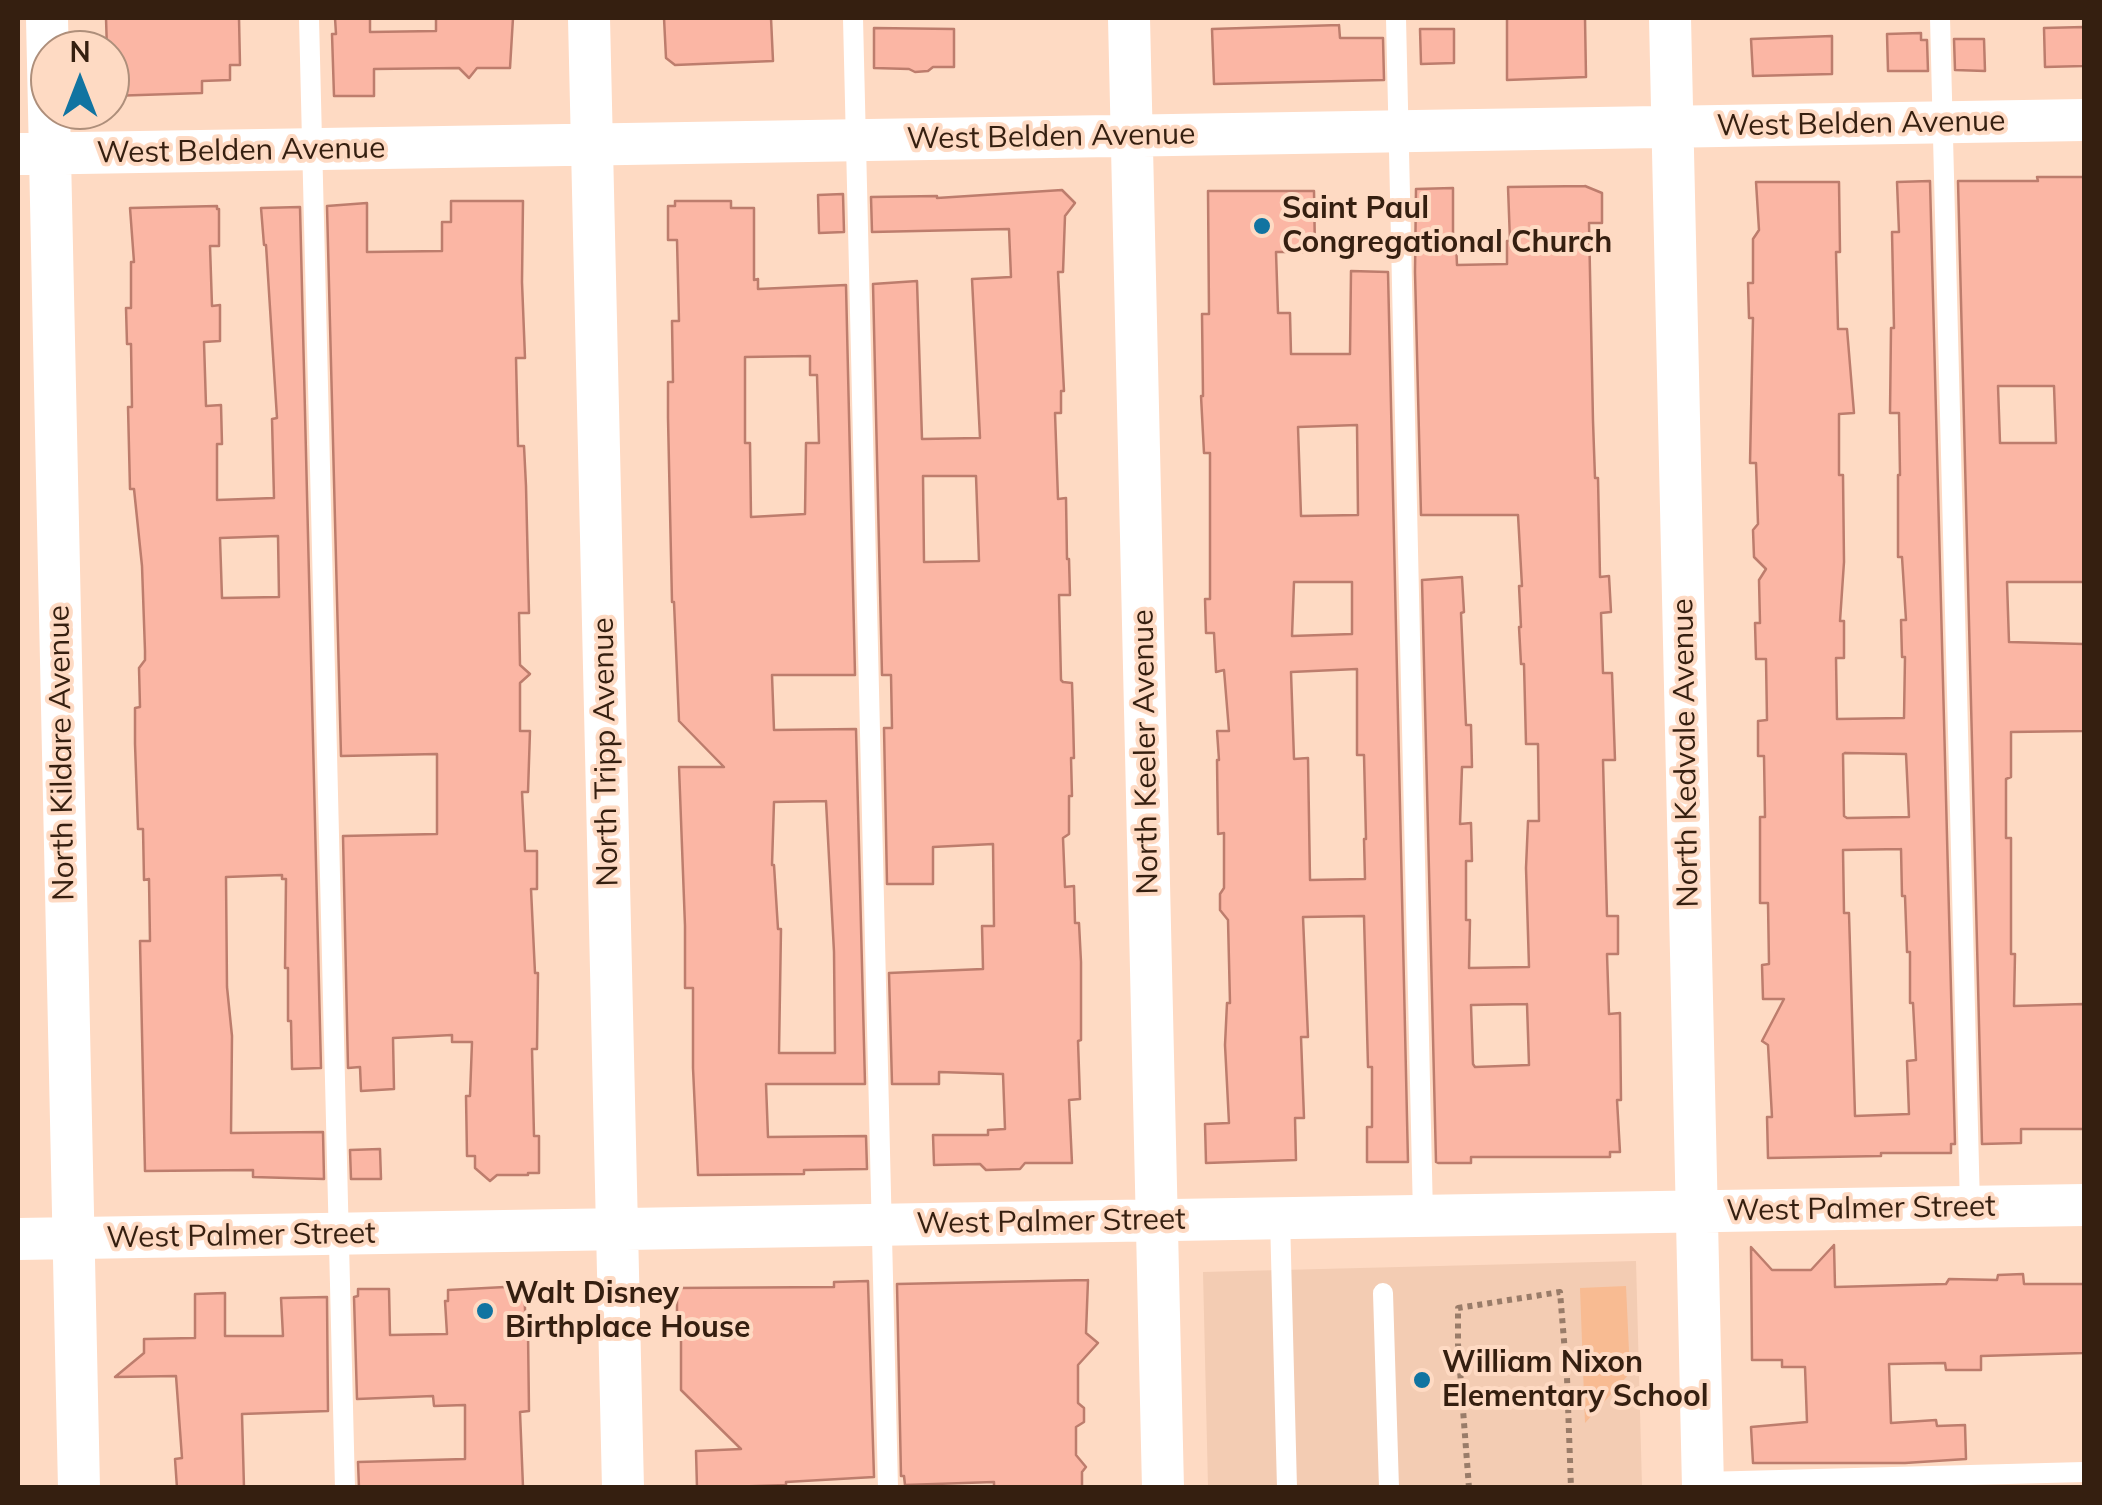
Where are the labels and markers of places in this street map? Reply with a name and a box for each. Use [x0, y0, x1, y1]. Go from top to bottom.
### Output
place label: Saint Paul Congregational Church [1282, 191, 1612, 262]
marker: Saint Paul Congregational Church [1251, 215, 1273, 237]
place label: Walt Disney Birthplace House [505, 1276, 750, 1346]
marker: Walt Disney Birthplace House [474, 1300, 496, 1322]
place label: William Nixon Elementary School [1442, 1345, 1709, 1416]
marker: William Nixon Elementary School [1411, 1369, 1433, 1391]

